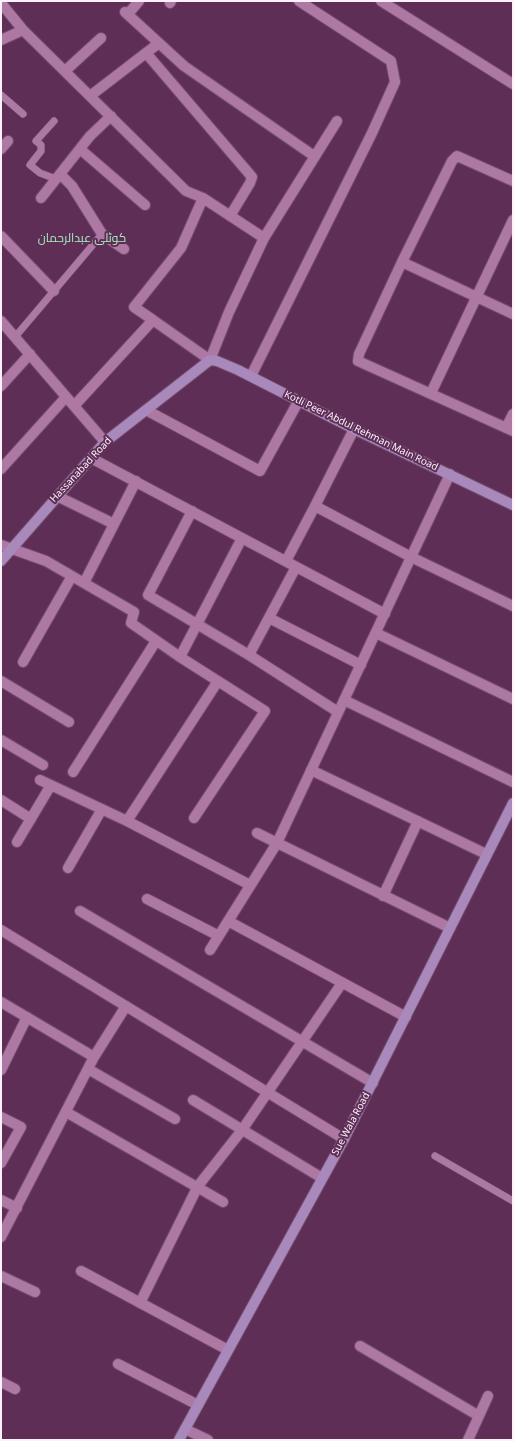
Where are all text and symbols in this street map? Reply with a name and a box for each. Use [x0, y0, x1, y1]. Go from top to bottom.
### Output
district label: کوٹلی عبدالرحمان [38, 232, 126, 246]
street label: Kotli Peer Abdul Rehman Main Road [282, 388, 440, 474]
street label: Hassanabad Road [48, 435, 114, 505]
street label: Sue Wala Road [329, 1091, 373, 1157]

